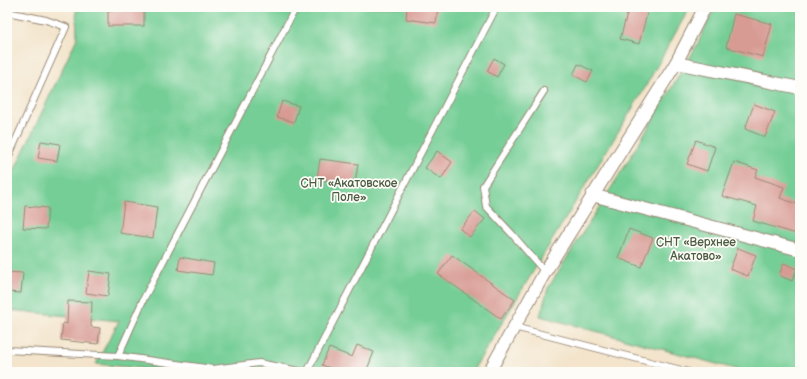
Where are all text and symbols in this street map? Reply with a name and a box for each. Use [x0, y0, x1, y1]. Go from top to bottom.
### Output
park label: СНТ «Акатовское Поле» [300, 176, 398, 205]
park label: СНТ «Верхнее Акатово» [656, 235, 736, 264]

